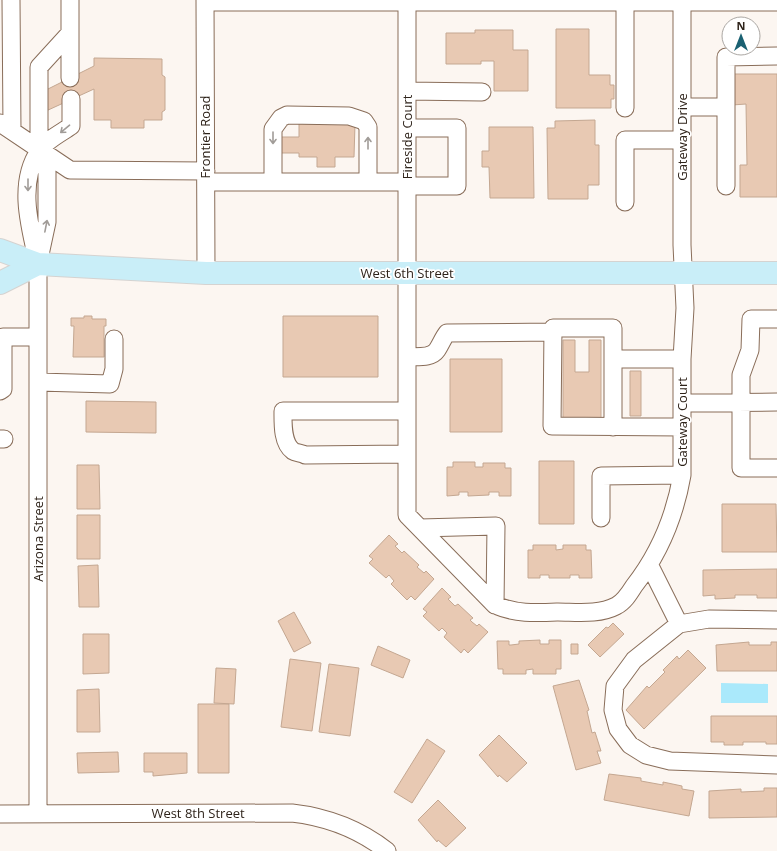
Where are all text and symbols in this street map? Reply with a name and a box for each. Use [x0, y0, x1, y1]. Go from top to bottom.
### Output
north arrow [721, 16, 761, 56]
text: N [737, 18, 745, 33]
street label: Gateway Drive [673, 93, 691, 181]
street label: Fireside Court [398, 94, 416, 179]
street label: Frontier Road [196, 96, 214, 178]
one-way arrow [60, 125, 71, 134]
one-way arrow [269, 131, 277, 144]
one-way arrow [364, 137, 372, 150]
one-way arrow [24, 178, 32, 191]
one-way arrow [42, 220, 50, 233]
street label: West 6th Street [360, 264, 454, 282]
street label: Gateway Court [673, 377, 691, 467]
street label: Arizona Street [29, 496, 47, 582]
street label: West 8th Street [151, 804, 245, 822]

